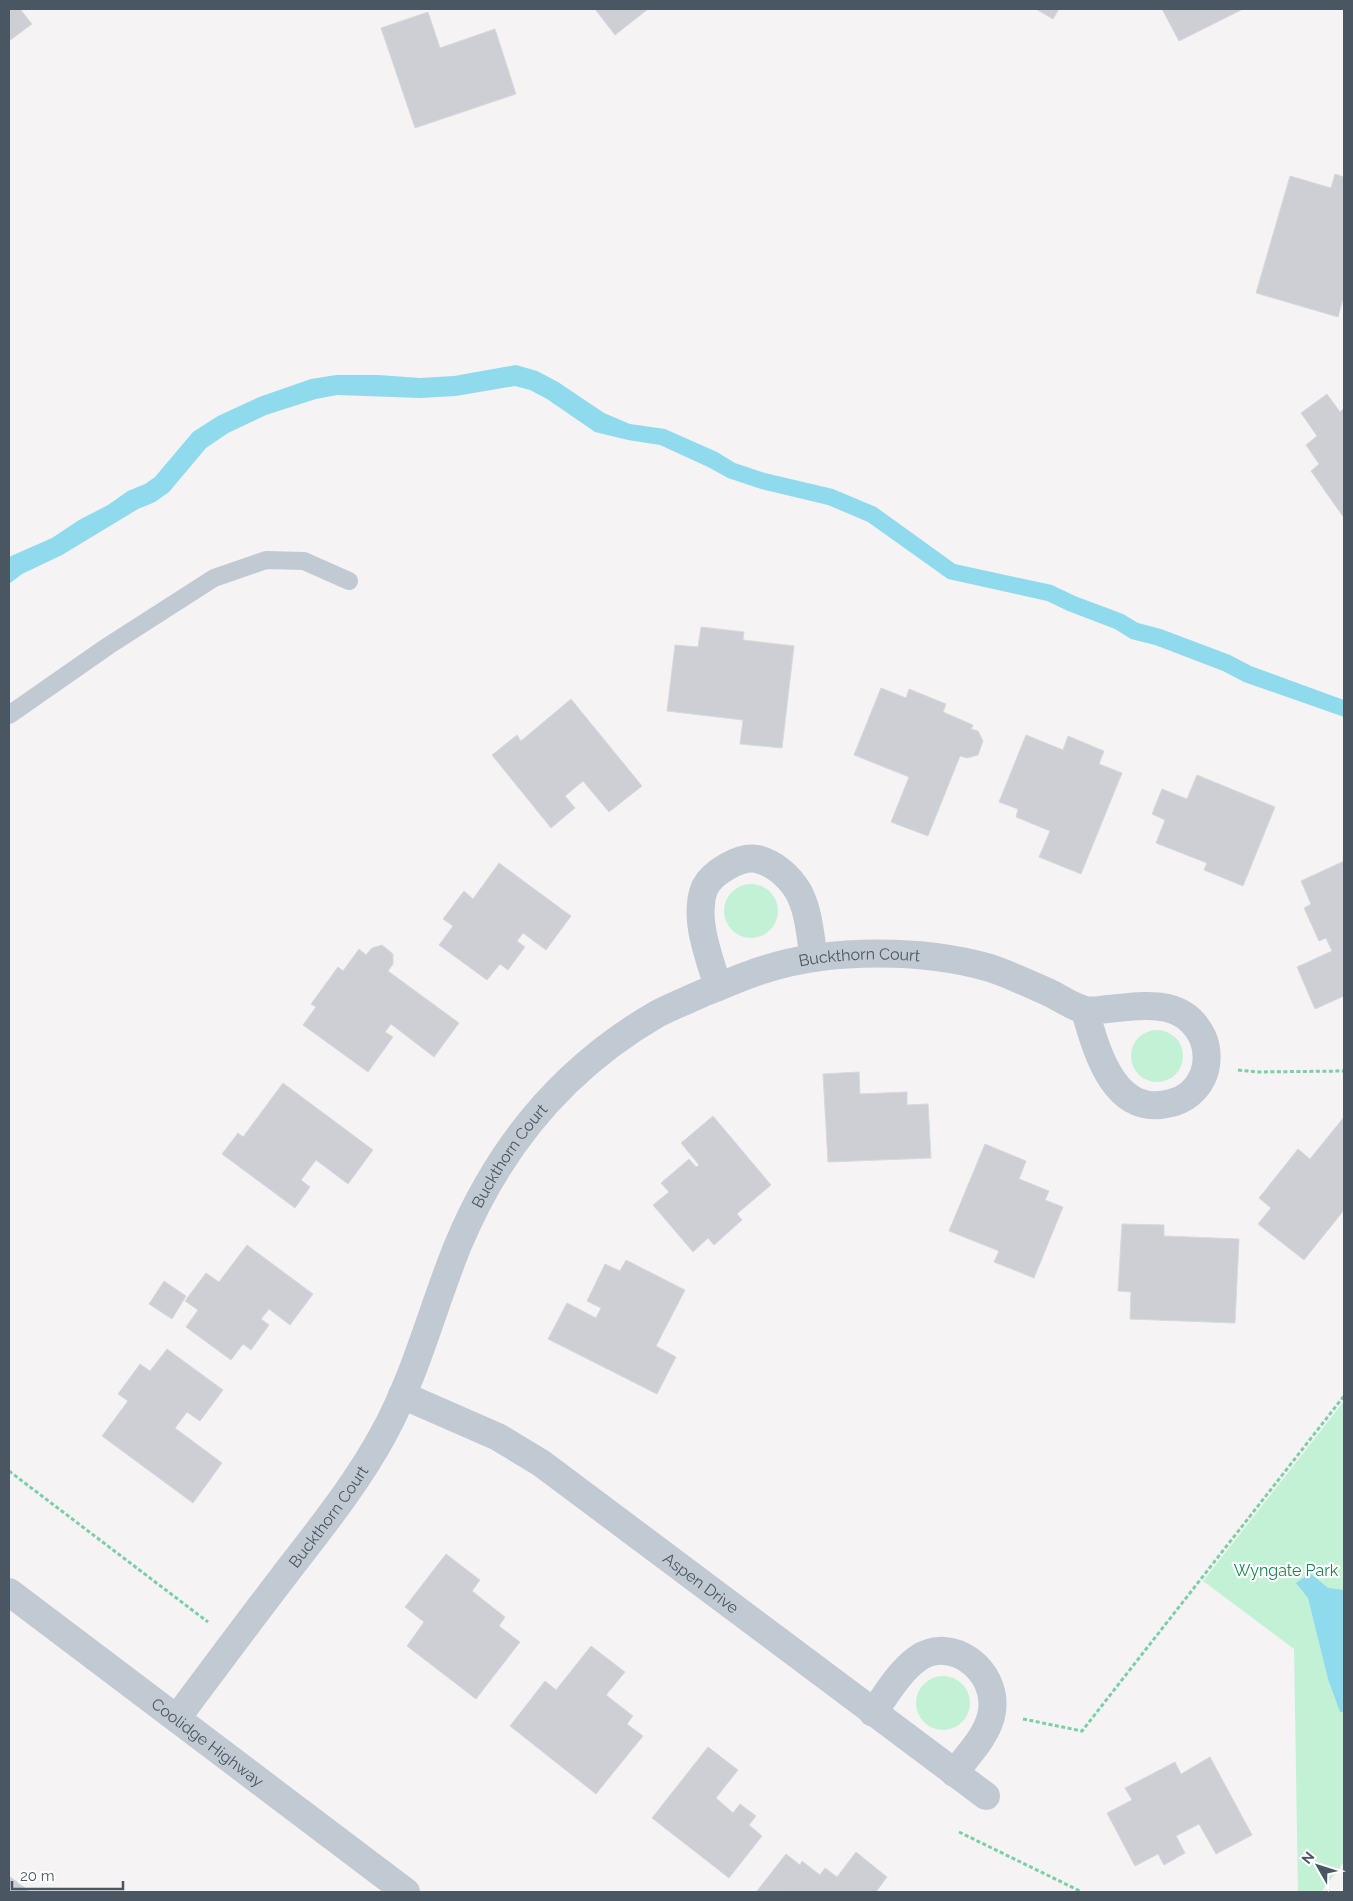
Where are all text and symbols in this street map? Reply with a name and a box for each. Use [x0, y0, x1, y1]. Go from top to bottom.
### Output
street label: Buckthorn Court [797, 944, 922, 971]
street label: Buckthorn Court [468, 1100, 552, 1211]
street label: Buckthorn Court [285, 1462, 373, 1571]
street label: Aspen Drive [659, 1549, 742, 1618]
park label: Wyngate Park [1234, 1561, 1339, 1580]
street label: Coolidge Highway [148, 1694, 267, 1791]
north arrow [1293, 1841, 1343, 1891]
text: N [1298, 1849, 1317, 1867]
scale bar [12, 1858, 124, 1890]
text: 20 m [20, 1867, 55, 1885]

